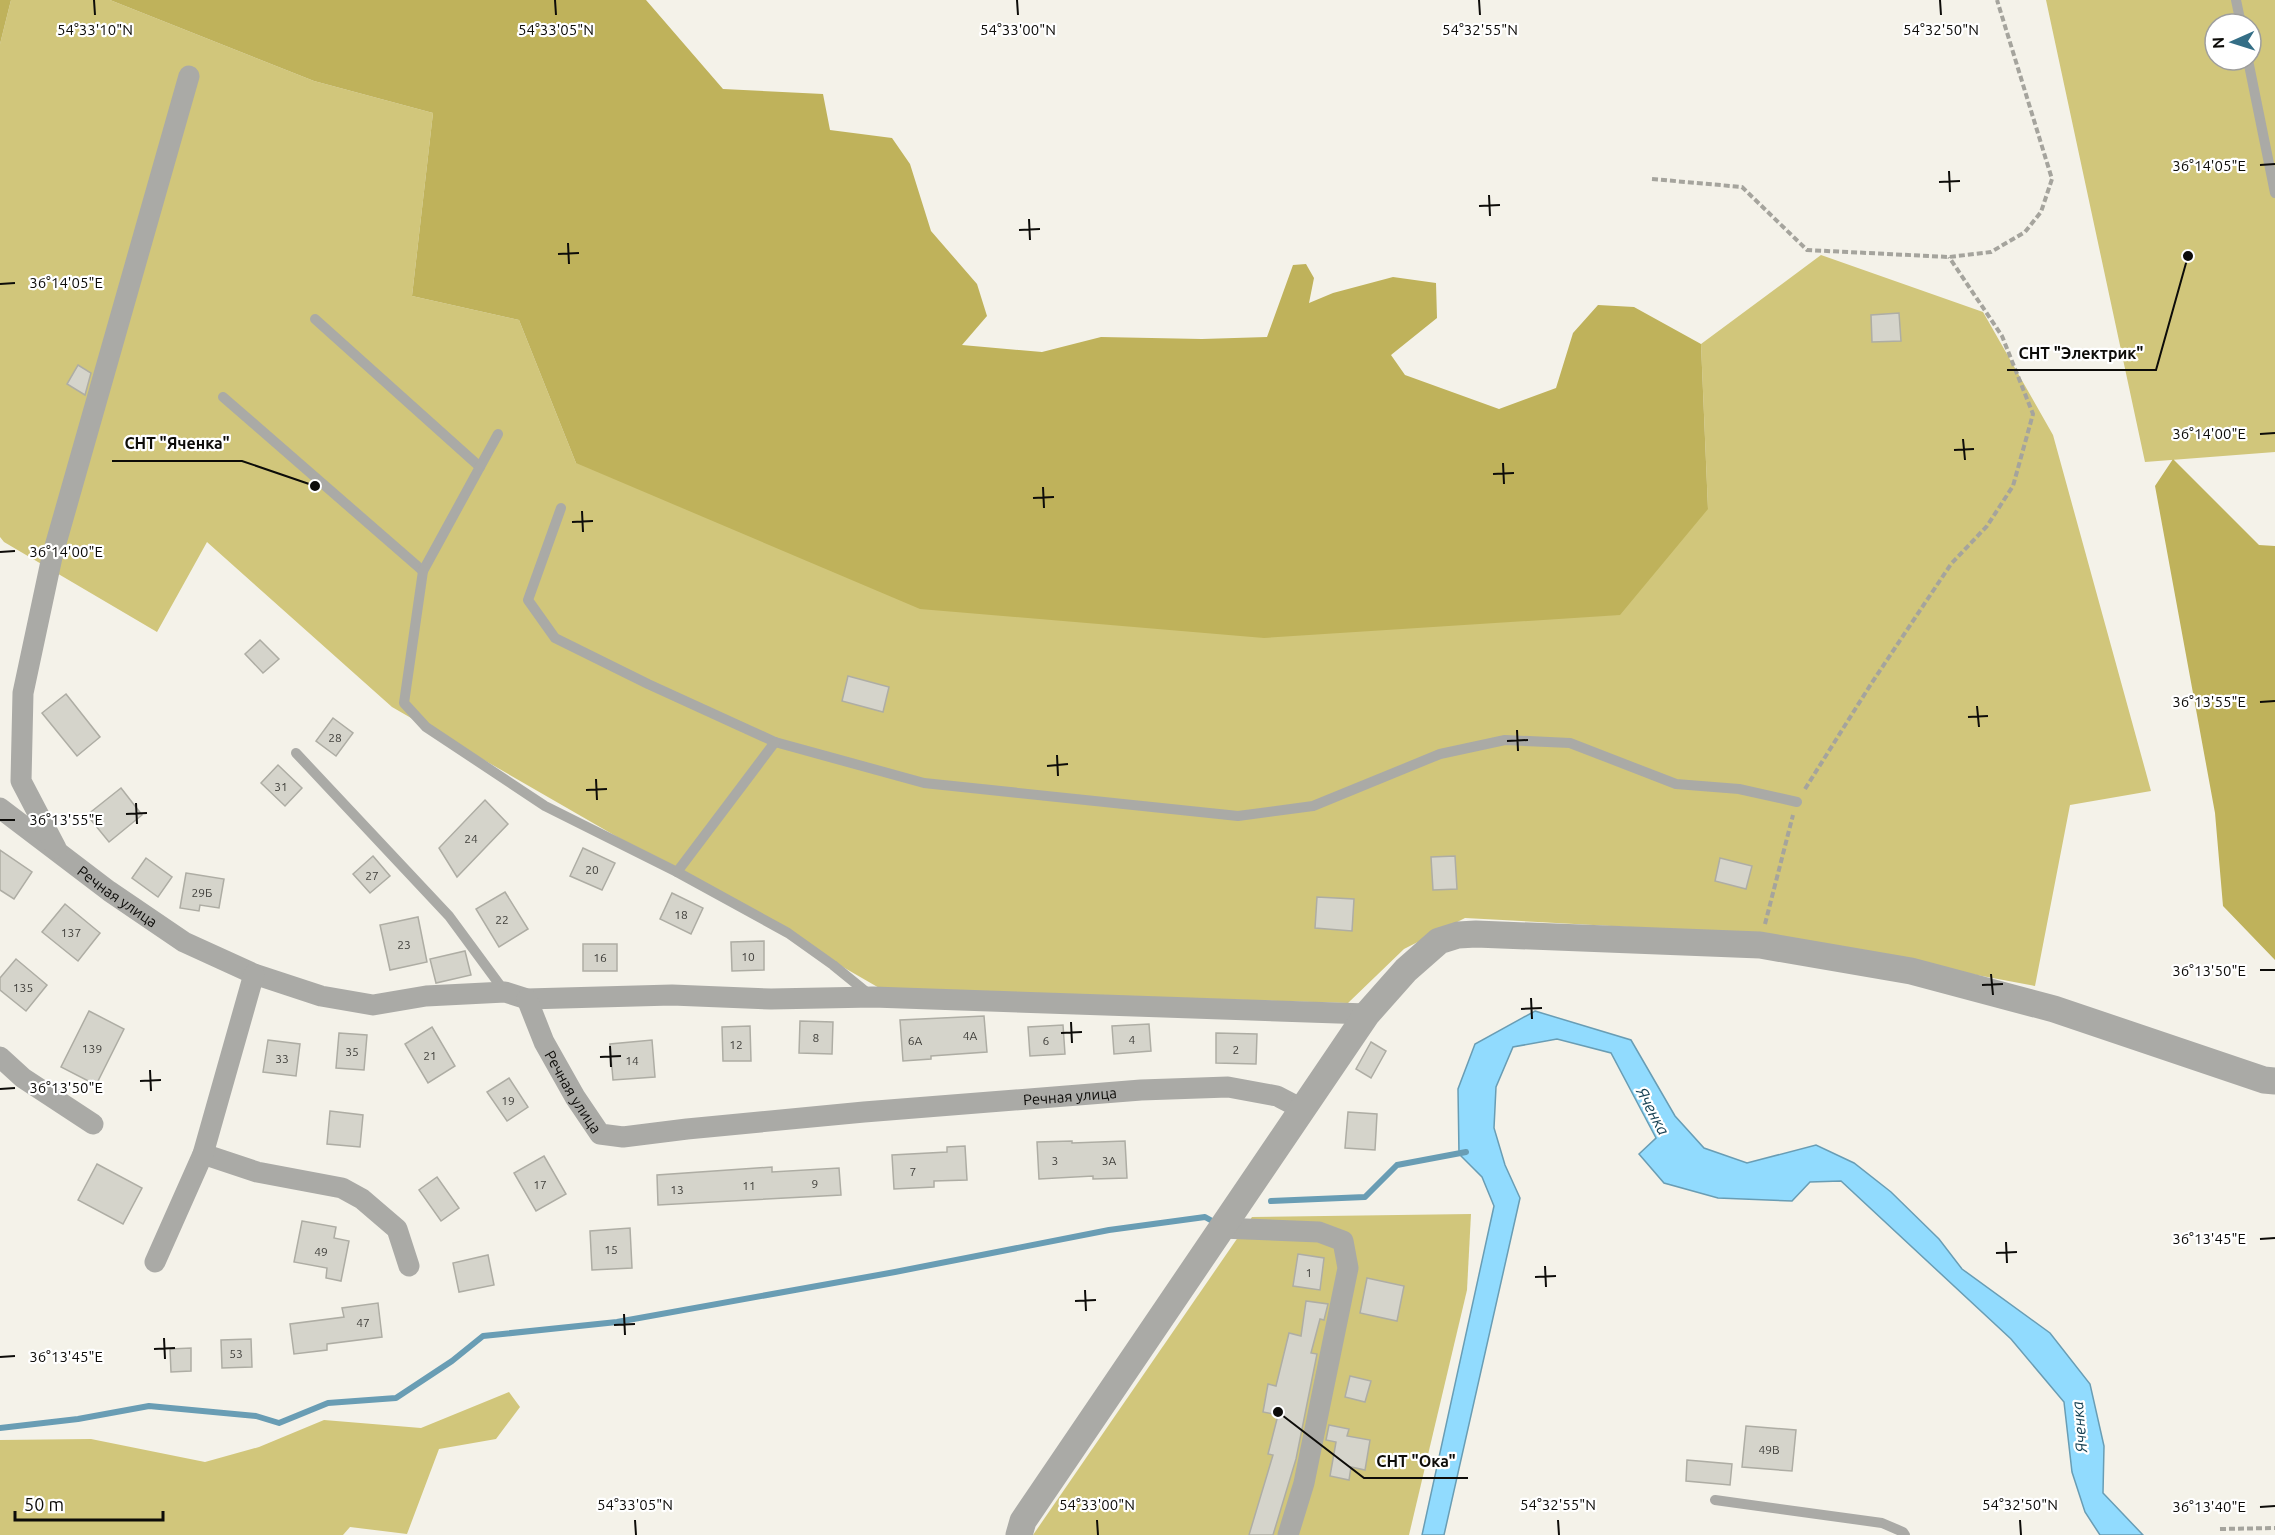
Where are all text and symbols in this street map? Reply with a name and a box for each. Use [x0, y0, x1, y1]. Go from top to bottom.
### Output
north arrow [2203, 12, 2263, 72]
text: 54°33'10"N [57, 21, 133, 38]
text: 54°33'05"N [518, 21, 594, 38]
text: 54°33'00"N [980, 21, 1056, 38]
text: 54°32'55"N [1442, 21, 1518, 38]
text: 54°32'50"N [1903, 21, 1979, 38]
text: N [2209, 36, 2227, 49]
text: 36°14'05"E [2172, 157, 2246, 174]
text: 36°14'05"E [29, 274, 103, 291]
callout: СНТ "Электрик" [2007, 336, 2156, 370]
text: СНТ "Электрик" [2018, 344, 2144, 362]
text: 36°14'00"E [2172, 425, 2246, 442]
callout: СНТ "Яченка" [112, 427, 242, 461]
text: СНТ "Яченка" [124, 434, 230, 452]
text: 36°14'00"E [29, 543, 103, 560]
text: 36°13'55"E [2172, 693, 2246, 710]
house number: 28 [328, 731, 342, 744]
house number: 31 [274, 780, 288, 793]
text: 36°13'55"E [29, 811, 103, 828]
house number: 24 [464, 832, 478, 845]
street label: Речная улица [74, 862, 161, 930]
house number: 20 [585, 863, 599, 876]
house number: 27 [365, 869, 379, 882]
house number: 29Б [192, 886, 212, 899]
house number: 18 [674, 908, 688, 921]
house number: 22 [495, 913, 509, 926]
house number: 137 [61, 926, 81, 939]
house number: 23 [397, 938, 411, 951]
house number: 10 [741, 950, 755, 963]
house number: 16 [593, 951, 607, 964]
text: 36°13'50"E [2172, 962, 2246, 979]
house number: 135 [13, 981, 33, 994]
house number: 4А [963, 1029, 977, 1042]
house number: 8 [813, 1031, 820, 1044]
house number: 4 [1129, 1033, 1136, 1046]
house number: 6А [908, 1034, 922, 1047]
house number: 6 [1043, 1034, 1050, 1047]
house number: 12 [729, 1038, 743, 1051]
house number: 139 [82, 1042, 102, 1055]
house number: 2 [1233, 1043, 1239, 1056]
house number: 35 [345, 1045, 359, 1058]
street label: Речная улица [542, 1047, 605, 1136]
house number: 21 [423, 1049, 437, 1062]
house number: 33 [275, 1052, 289, 1065]
house number: 14 [625, 1054, 639, 1067]
text: 36°13'50"E [29, 1079, 103, 1096]
street label: Речная улица [1022, 1083, 1117, 1108]
water label: Яченка [1633, 1083, 1673, 1138]
house number: 19 [501, 1094, 515, 1107]
house number: 3 [1052, 1154, 1058, 1167]
house number: 3А [1102, 1154, 1116, 1167]
house number: 7 [910, 1165, 916, 1178]
house number: 9 [812, 1177, 818, 1190]
house number: 17 [533, 1178, 547, 1191]
house number: 11 [742, 1179, 756, 1192]
house number: 13 [670, 1183, 684, 1196]
text: 36°13'45"E [2172, 1230, 2246, 1247]
house number: 15 [604, 1243, 618, 1256]
house number: 49 [314, 1245, 328, 1258]
house number: 1 [1306, 1266, 1312, 1279]
house number: 47 [356, 1316, 370, 1329]
house number: 53 [229, 1347, 243, 1360]
text: 36°13'45"E [29, 1348, 103, 1365]
water label: Яченка [2068, 1400, 2090, 1454]
house number: 49В [1758, 1443, 1780, 1456]
callout: СНТ "Ока" [1364, 1444, 1468, 1478]
text: СНТ "Ока" [1376, 1452, 1456, 1470]
scale bar [15, 1484, 164, 1522]
text: 50 m [24, 1494, 64, 1514]
text: 54°33'05"N [597, 1496, 673, 1513]
text: 54°33'00"N [1059, 1496, 1135, 1513]
text: 54°32'55"N [1520, 1496, 1596, 1513]
text: 54°32'50"N [1982, 1496, 2058, 1513]
text: 36°13'40"E [2172, 1498, 2246, 1515]

